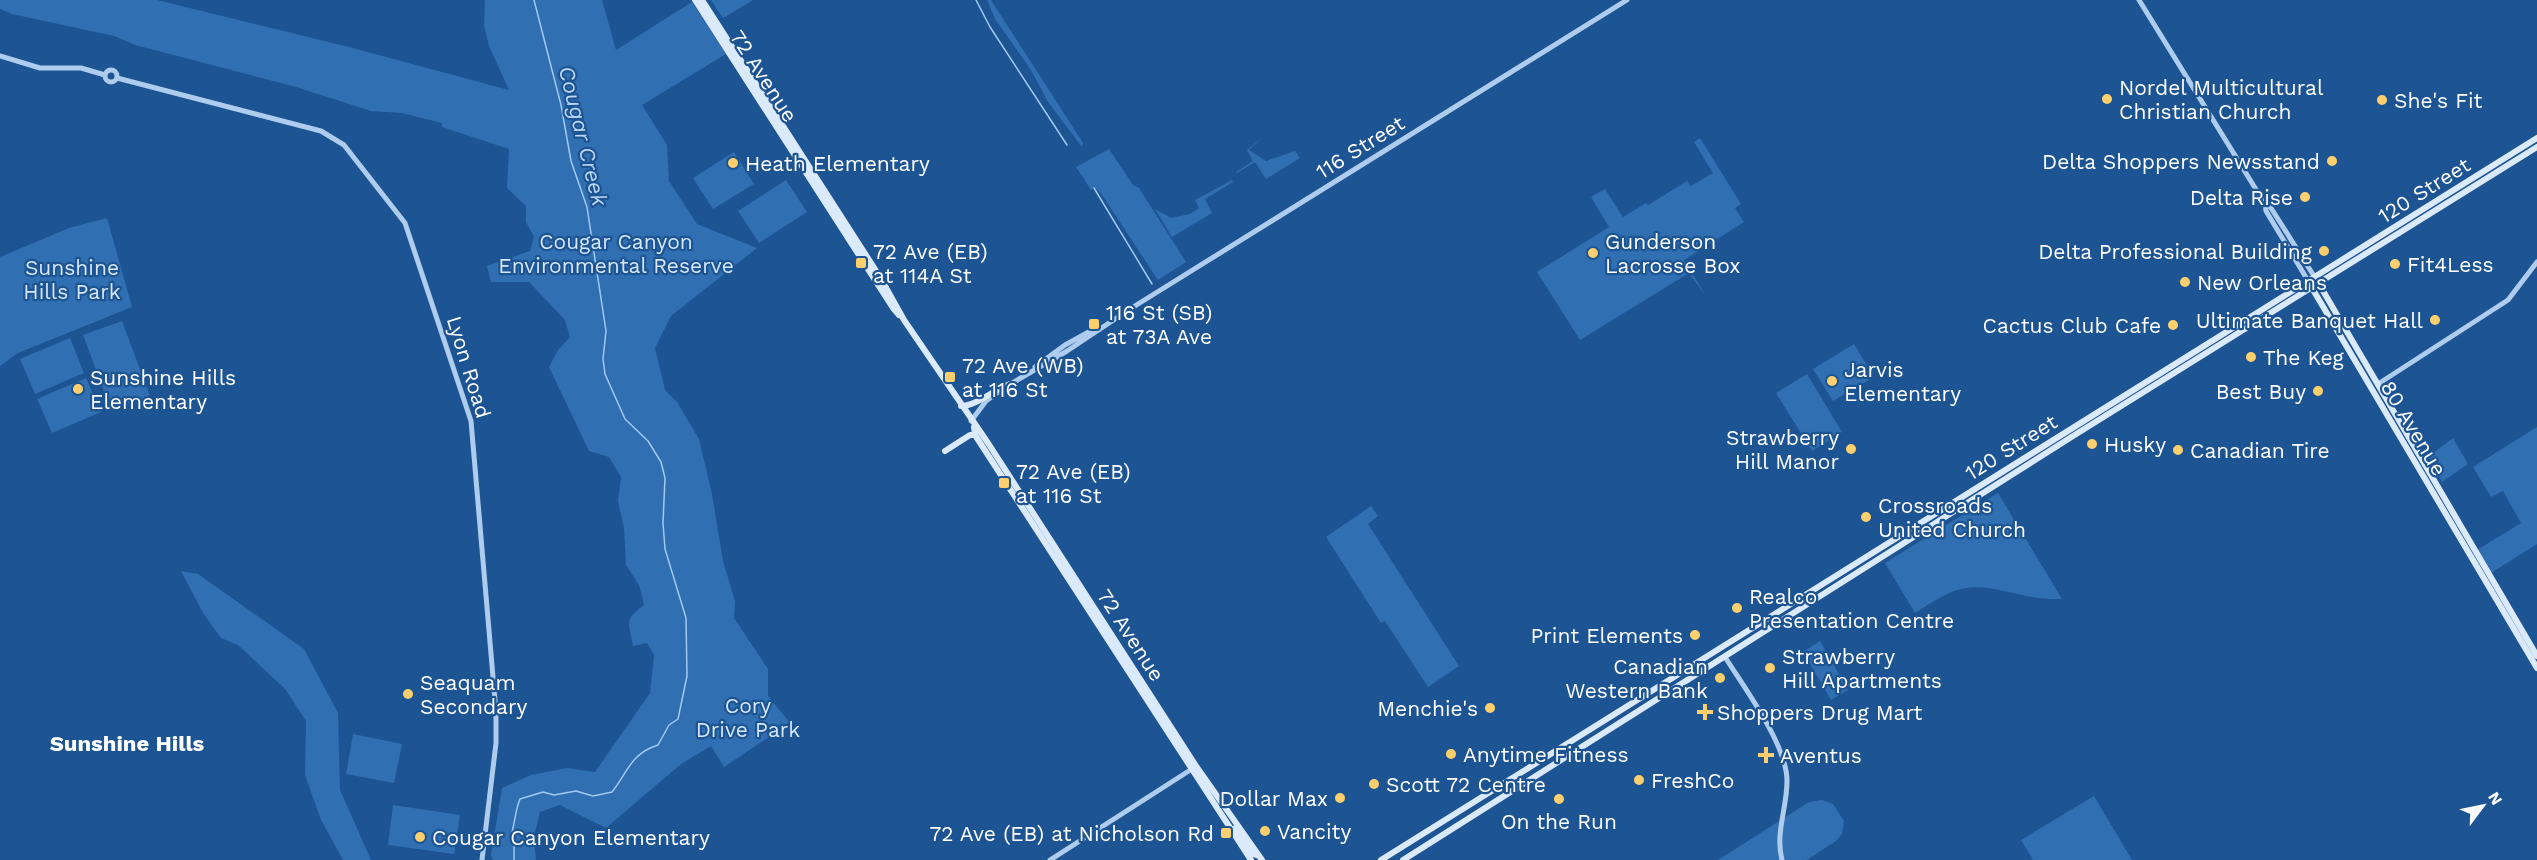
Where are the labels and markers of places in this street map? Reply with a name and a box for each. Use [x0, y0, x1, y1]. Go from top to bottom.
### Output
place label: Nordel Multicultural Christian Church [2119, 75, 2324, 124]
place label: She's Fit [2394, 88, 2483, 113]
marker: Nordel Multicultural Christian Church [2100, 92, 2114, 106]
marker: She's Fit [2375, 93, 2389, 107]
place label: Delta Shoppers Newsstand [2042, 149, 2320, 174]
place label: Heath Elementary [745, 151, 930, 176]
marker: Delta Shoppers Newsstand [2325, 154, 2339, 168]
marker: Heath Elementary [726, 156, 740, 170]
place label: Delta Rise [2190, 185, 2293, 210]
marker: Delta Rise [2298, 190, 2312, 204]
place label: Gunderson Lacrosse Box [1605, 229, 1741, 278]
place label: 72 Ave (EB) at 114A St [873, 239, 988, 288]
place label: Delta Professional Building [2038, 239, 2313, 264]
marker: Delta Professional Building [2317, 244, 2331, 258]
marker: Gunderson Lacrosse Box [1586, 246, 1600, 260]
place label: Fit4Less [2407, 252, 2494, 277]
marker: 72 Ave (EB) at 114A St [854, 256, 868, 270]
marker: Fit4Less [2388, 257, 2402, 271]
place label: New Orleans [2197, 270, 2327, 295]
marker: New Orleans [2178, 275, 2192, 289]
place label: 116 St (SB) at 73A Ave [1106, 300, 1212, 349]
place label: Ultimate Banquet Hall [2196, 308, 2424, 333]
place label: Cactus Club Cafe [1983, 313, 2161, 338]
marker: Ultimate Banquet Hall [2428, 313, 2442, 327]
marker: 116 St (SB) at 73A Ave [1087, 317, 1101, 331]
marker: Cactus Club Cafe [2166, 318, 2180, 332]
place label: The Keg [2263, 345, 2345, 370]
marker: The Keg [2244, 350, 2258, 364]
place label: 72 Ave (WB) at 116 St [962, 353, 1084, 402]
place label: Jarvis Elementary [1844, 357, 1961, 406]
place label: Sunshine Hills Elementary [90, 365, 236, 414]
marker: 72 Ave (WB) at 116 St [943, 370, 957, 384]
marker: Jarvis Elementary [1825, 374, 1839, 388]
place label: Best Buy [2216, 379, 2306, 404]
marker: Sunshine Hills Elementary [71, 382, 85, 396]
marker: Best Buy [2311, 384, 2325, 398]
place label: Strawberry Hill Manor [1726, 425, 1839, 474]
place label: Husky [2104, 432, 2166, 457]
marker: Husky [2085, 437, 2099, 451]
place label: Canadian Tire [2190, 438, 2330, 463]
marker: Strawberry Hill Manor [1844, 442, 1858, 456]
marker: Canadian Tire [2171, 443, 2185, 457]
place label: 72 Ave (EB) at 116 St [1016, 459, 1131, 508]
marker: 72 Ave (EB) at 116 St [997, 476, 1011, 490]
place label: Crossroads United Church [1878, 493, 2026, 542]
marker: Crossroads United Church [1859, 510, 1873, 524]
place label: Realco Presentation Centre [1749, 584, 1954, 633]
marker: Realco Presentation Centre [1730, 601, 1744, 615]
place label: Print Elements [1530, 623, 1683, 648]
marker: Print Elements [1688, 628, 1702, 642]
place label: Strawberry Hill Apartments [1782, 644, 1942, 693]
place label: Canadian Western Bank [1565, 654, 1708, 703]
marker: Strawberry Hill Apartments [1763, 661, 1777, 675]
place label: Seaquam Secondary [420, 670, 528, 719]
marker: Canadian Western Bank [1713, 671, 1727, 685]
marker: Seaquam Secondary [401, 687, 415, 701]
place label: Menchie's [1377, 696, 1478, 721]
place label: Shoppers Drug Mart [1717, 700, 1922, 725]
marker: Menchie's [1483, 701, 1497, 715]
marker: Shoppers Drug Mart [1698, 705, 1712, 719]
place label: Anytime Fitness [1463, 742, 1629, 767]
place label: Aventus [1780, 743, 1862, 768]
marker: Aventus [1757, 746, 1775, 764]
marker: Anytime Fitness [1444, 747, 1458, 761]
place label: FreshCo [1651, 768, 1734, 793]
place label: Scott 72 Centre [1386, 772, 1546, 797]
marker: FreshCo [1632, 773, 1646, 787]
marker: Scott 72 Centre [1367, 777, 1381, 791]
place label: Dollar Max [1219, 786, 1328, 811]
marker: Dollar Max [1333, 791, 1347, 805]
marker: On the Run [1552, 792, 1566, 806]
place label: On the Run [1501, 809, 1617, 834]
place label: Vancity [1277, 819, 1351, 844]
place label: 72 Ave (EB) at Nicholson Rd [929, 821, 1214, 846]
marker: Vancity [1258, 824, 1272, 838]
place label: Cougar Canyon Elementary [432, 825, 710, 850]
marker: 72 Ave (EB) at Nicholson Rd [1219, 826, 1233, 840]
marker: Cougar Canyon Elementary [413, 830, 427, 844]

